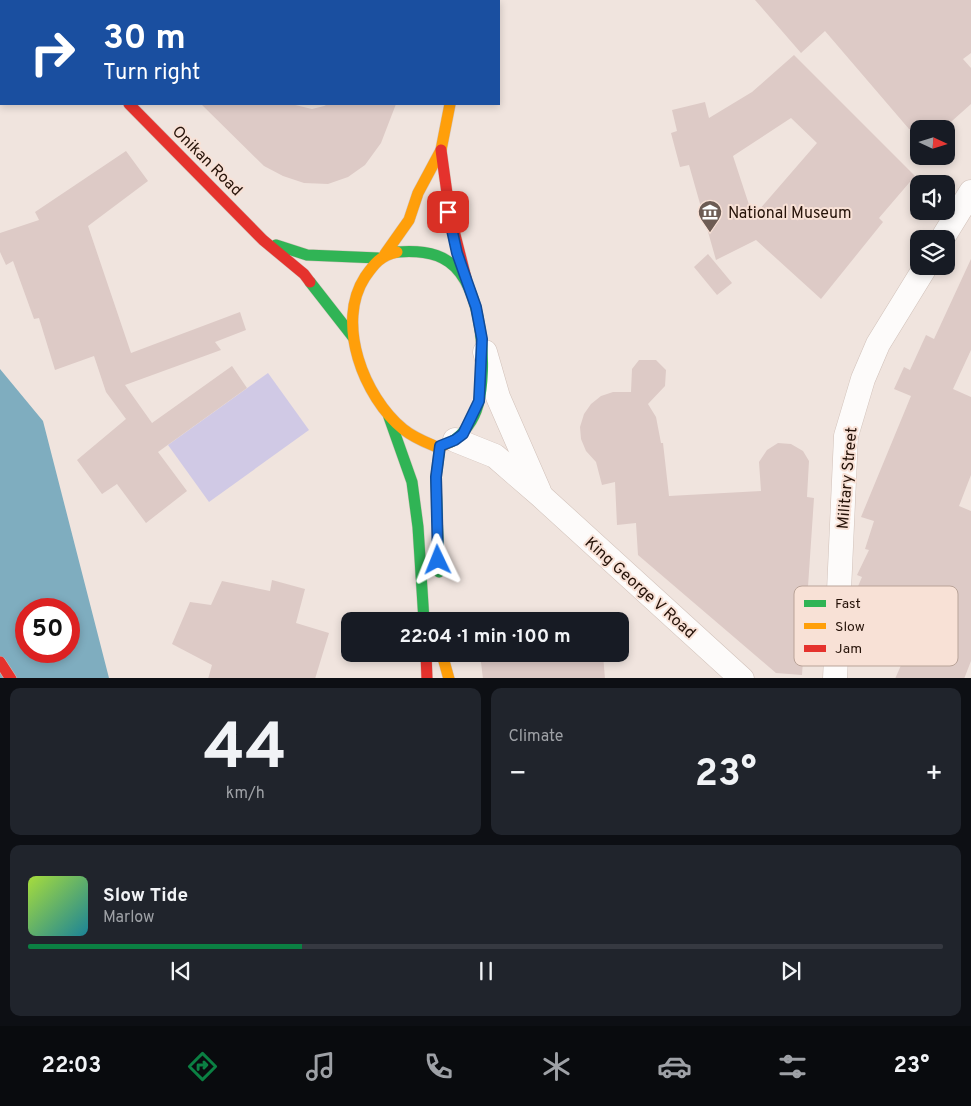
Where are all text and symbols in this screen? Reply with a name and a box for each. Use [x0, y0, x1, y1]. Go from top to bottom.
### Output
text: 30 m [103, 17, 186, 61]
icon: right [20, 20, 85, 85]
text: Turn right [103, 60, 200, 87]
north arrow [910, 120, 955, 165]
map controls [910, 120, 955, 275]
street label: Onikan Road [167, 122, 246, 201]
button: sound [910, 175, 955, 220]
pin [427, 191, 469, 233]
icon: arrive [434, 198, 462, 226]
museum icon: National Museum [697, 199, 723, 233]
place label: National Museum [728, 204, 852, 224]
button: layers [910, 230, 955, 275]
street label: Military Street [834, 426, 862, 530]
position arrow [411, 533, 463, 585]
street label: King George V Road [580, 533, 699, 644]
legend [794, 586, 958, 666]
text: Fast [835, 596, 861, 613]
speed limit sign: 50 [15, 598, 80, 663]
text: Slow [835, 619, 865, 636]
text: 22:04 · 1 min · 100 m [399, 625, 571, 649]
text: Jam [835, 641, 862, 658]
text: 44 [203, 710, 287, 792]
text: Climate [509, 727, 563, 747]
text: 23° [695, 751, 757, 800]
text: − [509, 757, 527, 793]
text: + [925, 757, 943, 793]
text: km/h [226, 784, 265, 804]
text: Slow Tide [103, 884, 188, 908]
text: Marlow [103, 908, 155, 928]
icon: previous [167, 957, 195, 985]
icon: pause [472, 957, 500, 985]
icon: next [777, 957, 805, 985]
icon: directions [185, 1049, 220, 1084]
icon: music [303, 1049, 338, 1084]
icon: phone [421, 1049, 456, 1084]
icon: climate [539, 1049, 574, 1084]
icon: car [657, 1049, 692, 1084]
icon: filters [775, 1049, 810, 1084]
text: 22:03 [42, 1053, 101, 1080]
text: 23° [894, 1053, 929, 1080]

